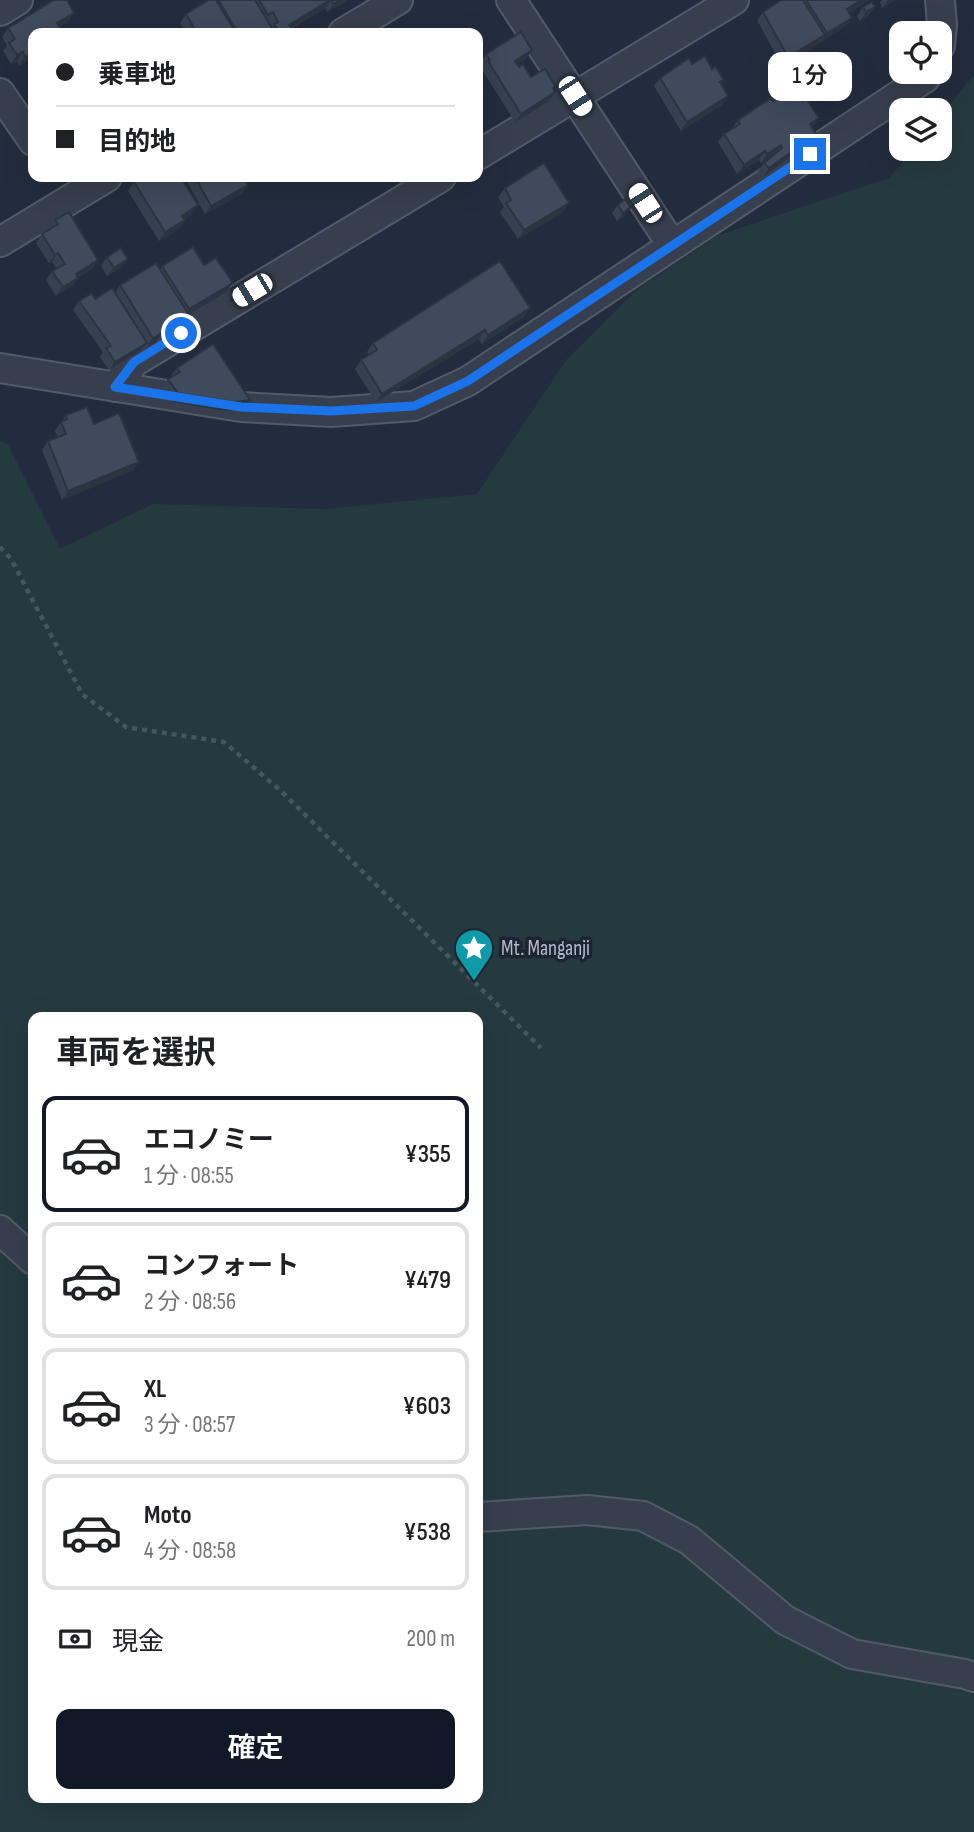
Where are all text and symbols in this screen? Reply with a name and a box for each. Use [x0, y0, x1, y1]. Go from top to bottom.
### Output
map controls [889, 21, 952, 161]
button: locate [889, 21, 952, 84]
callout: 1 分 [768, 52, 852, 102]
text: 乗車地 [98, 60, 176, 91]
text: 1 分 [792, 62, 828, 90]
car [555, 73, 596, 119]
button: layers [889, 98, 952, 161]
text: 目的地 [98, 127, 176, 158]
route end [794, 138, 826, 170]
car [625, 180, 666, 226]
car [229, 270, 276, 310]
route start [165, 317, 197, 349]
place icon: Mt. Manganji [453, 927, 495, 982]
place label: Mt. Manganji [501, 936, 590, 961]
text: 車両を選択 [56, 1034, 216, 1073]
icon: car [60, 1123, 123, 1186]
text: エコノミー [144, 1125, 274, 1156]
text: ¥355 [404, 1139, 451, 1170]
text: 1 分 · 08:55 [144, 1162, 234, 1190]
icon: car [60, 1249, 123, 1312]
text: コンフォート [144, 1251, 299, 1282]
text: ¥479 [404, 1265, 451, 1296]
text: 2 分 · 08:56 [144, 1288, 236, 1316]
text: XL [144, 1374, 166, 1405]
icon: car [60, 1375, 123, 1438]
text: ¥603 [403, 1391, 451, 1422]
text: 3 分 · 08:57 [144, 1411, 235, 1439]
text: Moto [144, 1500, 192, 1531]
icon: car [60, 1501, 123, 1564]
text: ¥538 [404, 1517, 451, 1548]
text: 4 分 · 08:58 [144, 1537, 236, 1565]
icon: cash [56, 1620, 94, 1658]
text: 200 m [407, 1625, 455, 1653]
text: 現金 [112, 1627, 164, 1658]
button: 確定 [56, 1709, 455, 1789]

